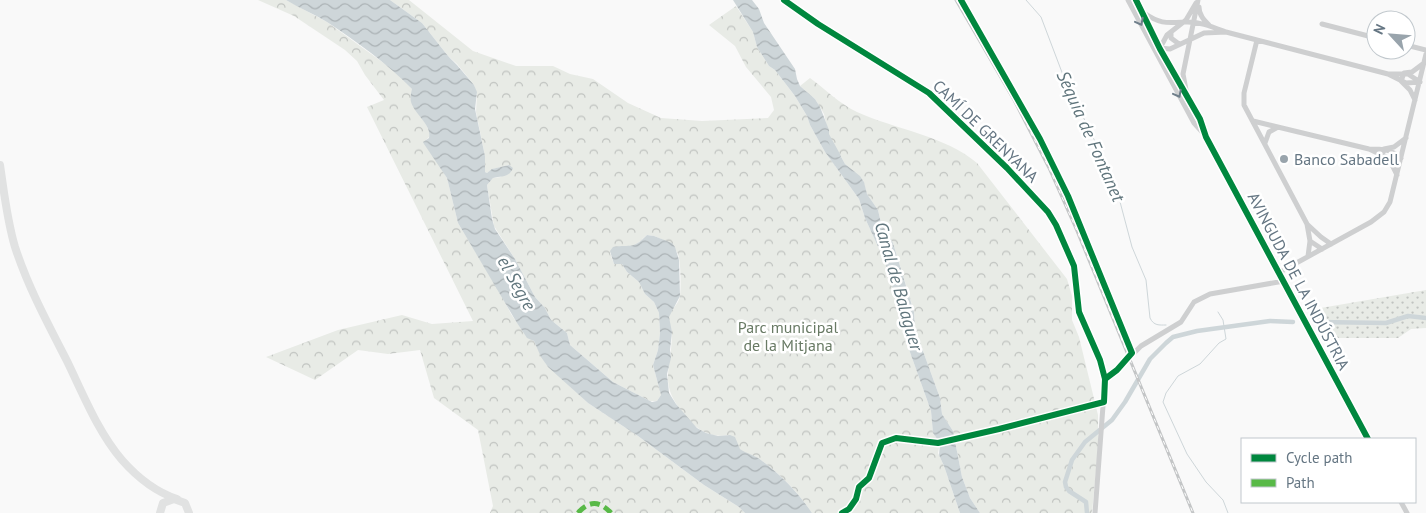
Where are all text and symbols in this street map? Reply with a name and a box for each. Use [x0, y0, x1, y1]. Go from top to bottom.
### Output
north arrow [1366, 10, 1416, 60]
one-way arrow [1133, 17, 1143, 26]
text: N [1369, 21, 1389, 37]
water label: Séquia de Fontanet [1052, 67, 1131, 206]
street label: CAMÍ DE GRENYANA [929, 76, 1043, 187]
one-way arrow [1172, 88, 1182, 97]
place label: Banco Sabadell [1294, 149, 1399, 169]
marker: Banco Sabadell [1278, 153, 1290, 165]
street label: AVINGUDA DE LA INDÚSTRIA [1244, 189, 1355, 374]
water label: Canal de Balaguer [870, 219, 929, 354]
water label: el Segre [493, 252, 542, 315]
park label: Parc municipal de la Mitjana [738, 317, 838, 355]
legend [1241, 438, 1416, 503]
text: Cycle path [1286, 448, 1352, 467]
text: Path [1286, 473, 1315, 492]

